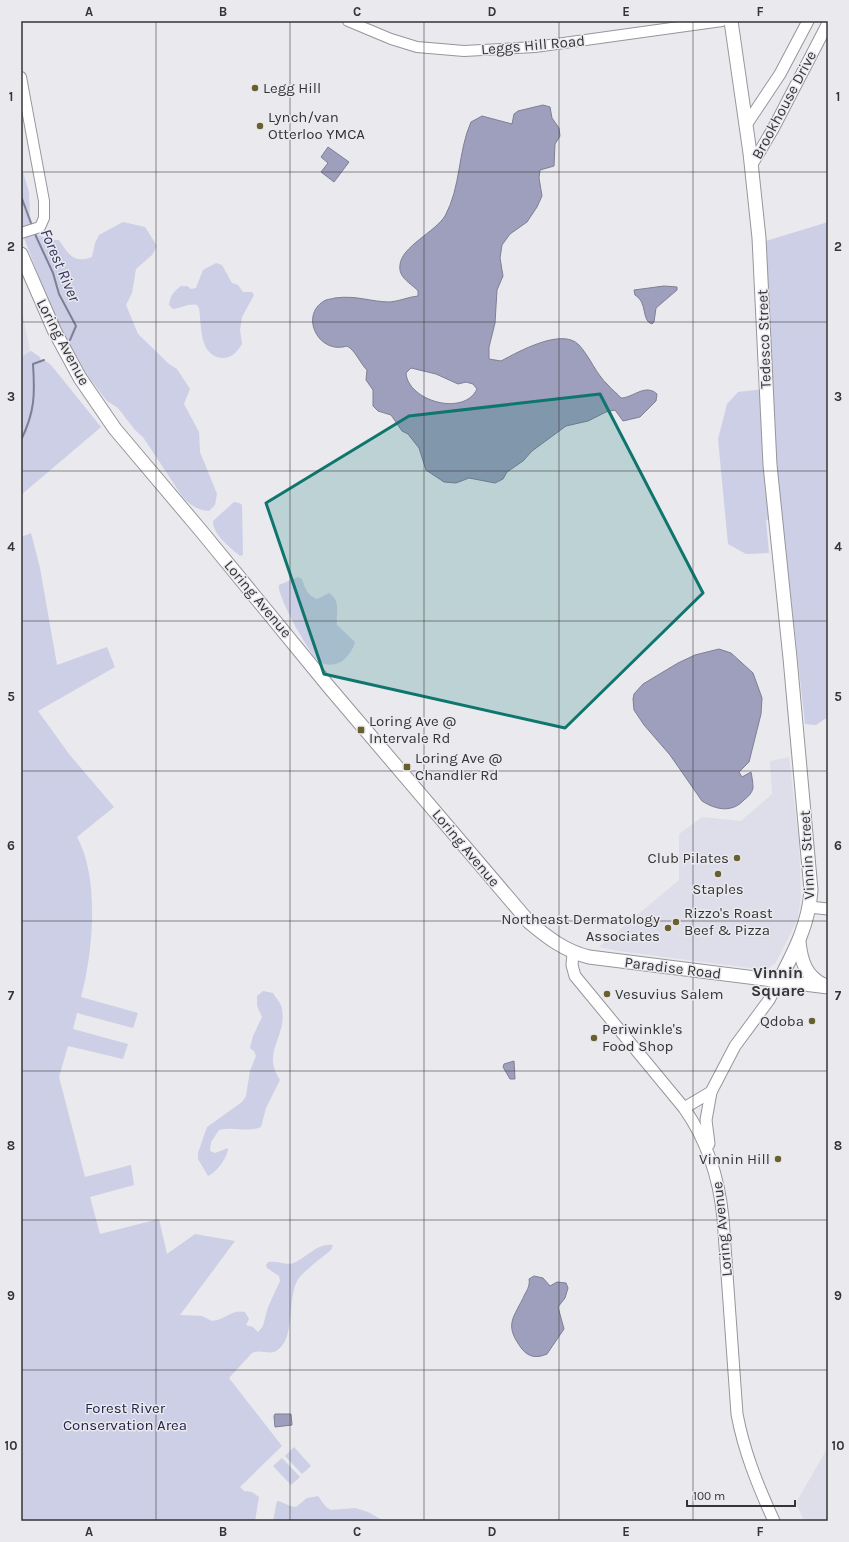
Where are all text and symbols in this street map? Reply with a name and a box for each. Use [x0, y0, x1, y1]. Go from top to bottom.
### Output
text: A [85, 4, 93, 19]
text: B [219, 4, 227, 19]
text: C [353, 4, 361, 19]
text: D [488, 4, 497, 19]
text: E [622, 4, 630, 19]
text: F [756, 4, 764, 19]
street label: Leggs Hill Road [480, 31, 586, 59]
street label: Brookhouse Drive [748, 48, 820, 162]
place label: Legg Hill [263, 79, 321, 97]
marker: Legg Hill [250, 83, 260, 93]
text: 1 [9, 89, 13, 104]
text: 1 [836, 89, 840, 104]
place label: Lynch/van Otterloo YMCA [268, 108, 365, 143]
marker: Lynch/van Otterloo YMCA [255, 121, 265, 131]
water label: Forest River [37, 226, 85, 305]
text: 2 [7, 239, 15, 254]
text: 2 [834, 239, 842, 254]
street label: Tedesco Street [753, 289, 775, 389]
street label: Loring Avenue [33, 296, 93, 388]
text: 3 [7, 389, 15, 404]
text: 3 [834, 389, 842, 404]
text: 4 [7, 539, 15, 554]
text: 4 [834, 539, 842, 554]
street label: Loring Avenue [220, 557, 296, 641]
text: 5 [7, 689, 15, 704]
text: 5 [834, 689, 842, 704]
place label: Loring Ave @ Intervale Rd [369, 712, 456, 747]
marker: Loring Ave @ Intervale Rd [356, 725, 366, 735]
place label: Loring Ave @ Chandler Rd [415, 749, 502, 784]
marker: Loring Ave @ Chandler Rd [402, 762, 412, 772]
street label: Loring Avenue [428, 806, 504, 890]
street label: Vinnin Street [796, 810, 818, 900]
text: 6 [7, 838, 15, 853]
text: 6 [834, 838, 842, 853]
place label: Club Pilates [648, 849, 729, 867]
marker: Club Pilates [732, 853, 742, 863]
marker: Staples [713, 869, 723, 879]
place label: Staples [692, 880, 744, 898]
place label: Rizzo's Roast Beef & Pizza [684, 904, 773, 939]
place label: Northeast Dermatology Associates [501, 910, 660, 945]
marker: Rizzo's Roast Beef & Pizza [671, 917, 681, 927]
marker: Northeast Dermatology Associates [663, 923, 673, 933]
street label: Paradise Road [624, 953, 722, 983]
district label: Vinnin Square [751, 963, 805, 1000]
place label: Vesuvius Salem [615, 985, 723, 1003]
text: 7 [8, 988, 15, 1003]
text: 7 [835, 988, 842, 1003]
marker: Vesuvius Salem [602, 989, 612, 999]
place label: Qdoba [760, 1012, 804, 1030]
marker: Qdoba [807, 1016, 817, 1026]
place label: Periwinkle's Food Shop [602, 1020, 683, 1055]
marker: Periwinkle's Food Shop [589, 1033, 599, 1043]
text: 8 [7, 1138, 15, 1153]
text: 8 [834, 1138, 842, 1153]
place label: Vinnin Hill [699, 1150, 770, 1168]
marker: Vinnin Hill [773, 1154, 783, 1164]
street label: Loring Avenue [708, 1181, 736, 1277]
text: 9 [7, 1288, 15, 1303]
text: 9 [834, 1288, 842, 1303]
park label: Forest River Conservation Area [63, 1399, 187, 1434]
text: 10 [5, 1438, 17, 1453]
text: 10 [832, 1438, 844, 1453]
scale bar [687, 1482, 795, 1508]
text: 100 m [693, 1489, 725, 1503]
text: A [85, 1524, 93, 1539]
text: B [219, 1524, 227, 1539]
text: C [353, 1524, 361, 1539]
text: D [488, 1524, 497, 1539]
text: E [622, 1524, 630, 1539]
text: F [756, 1524, 764, 1539]

